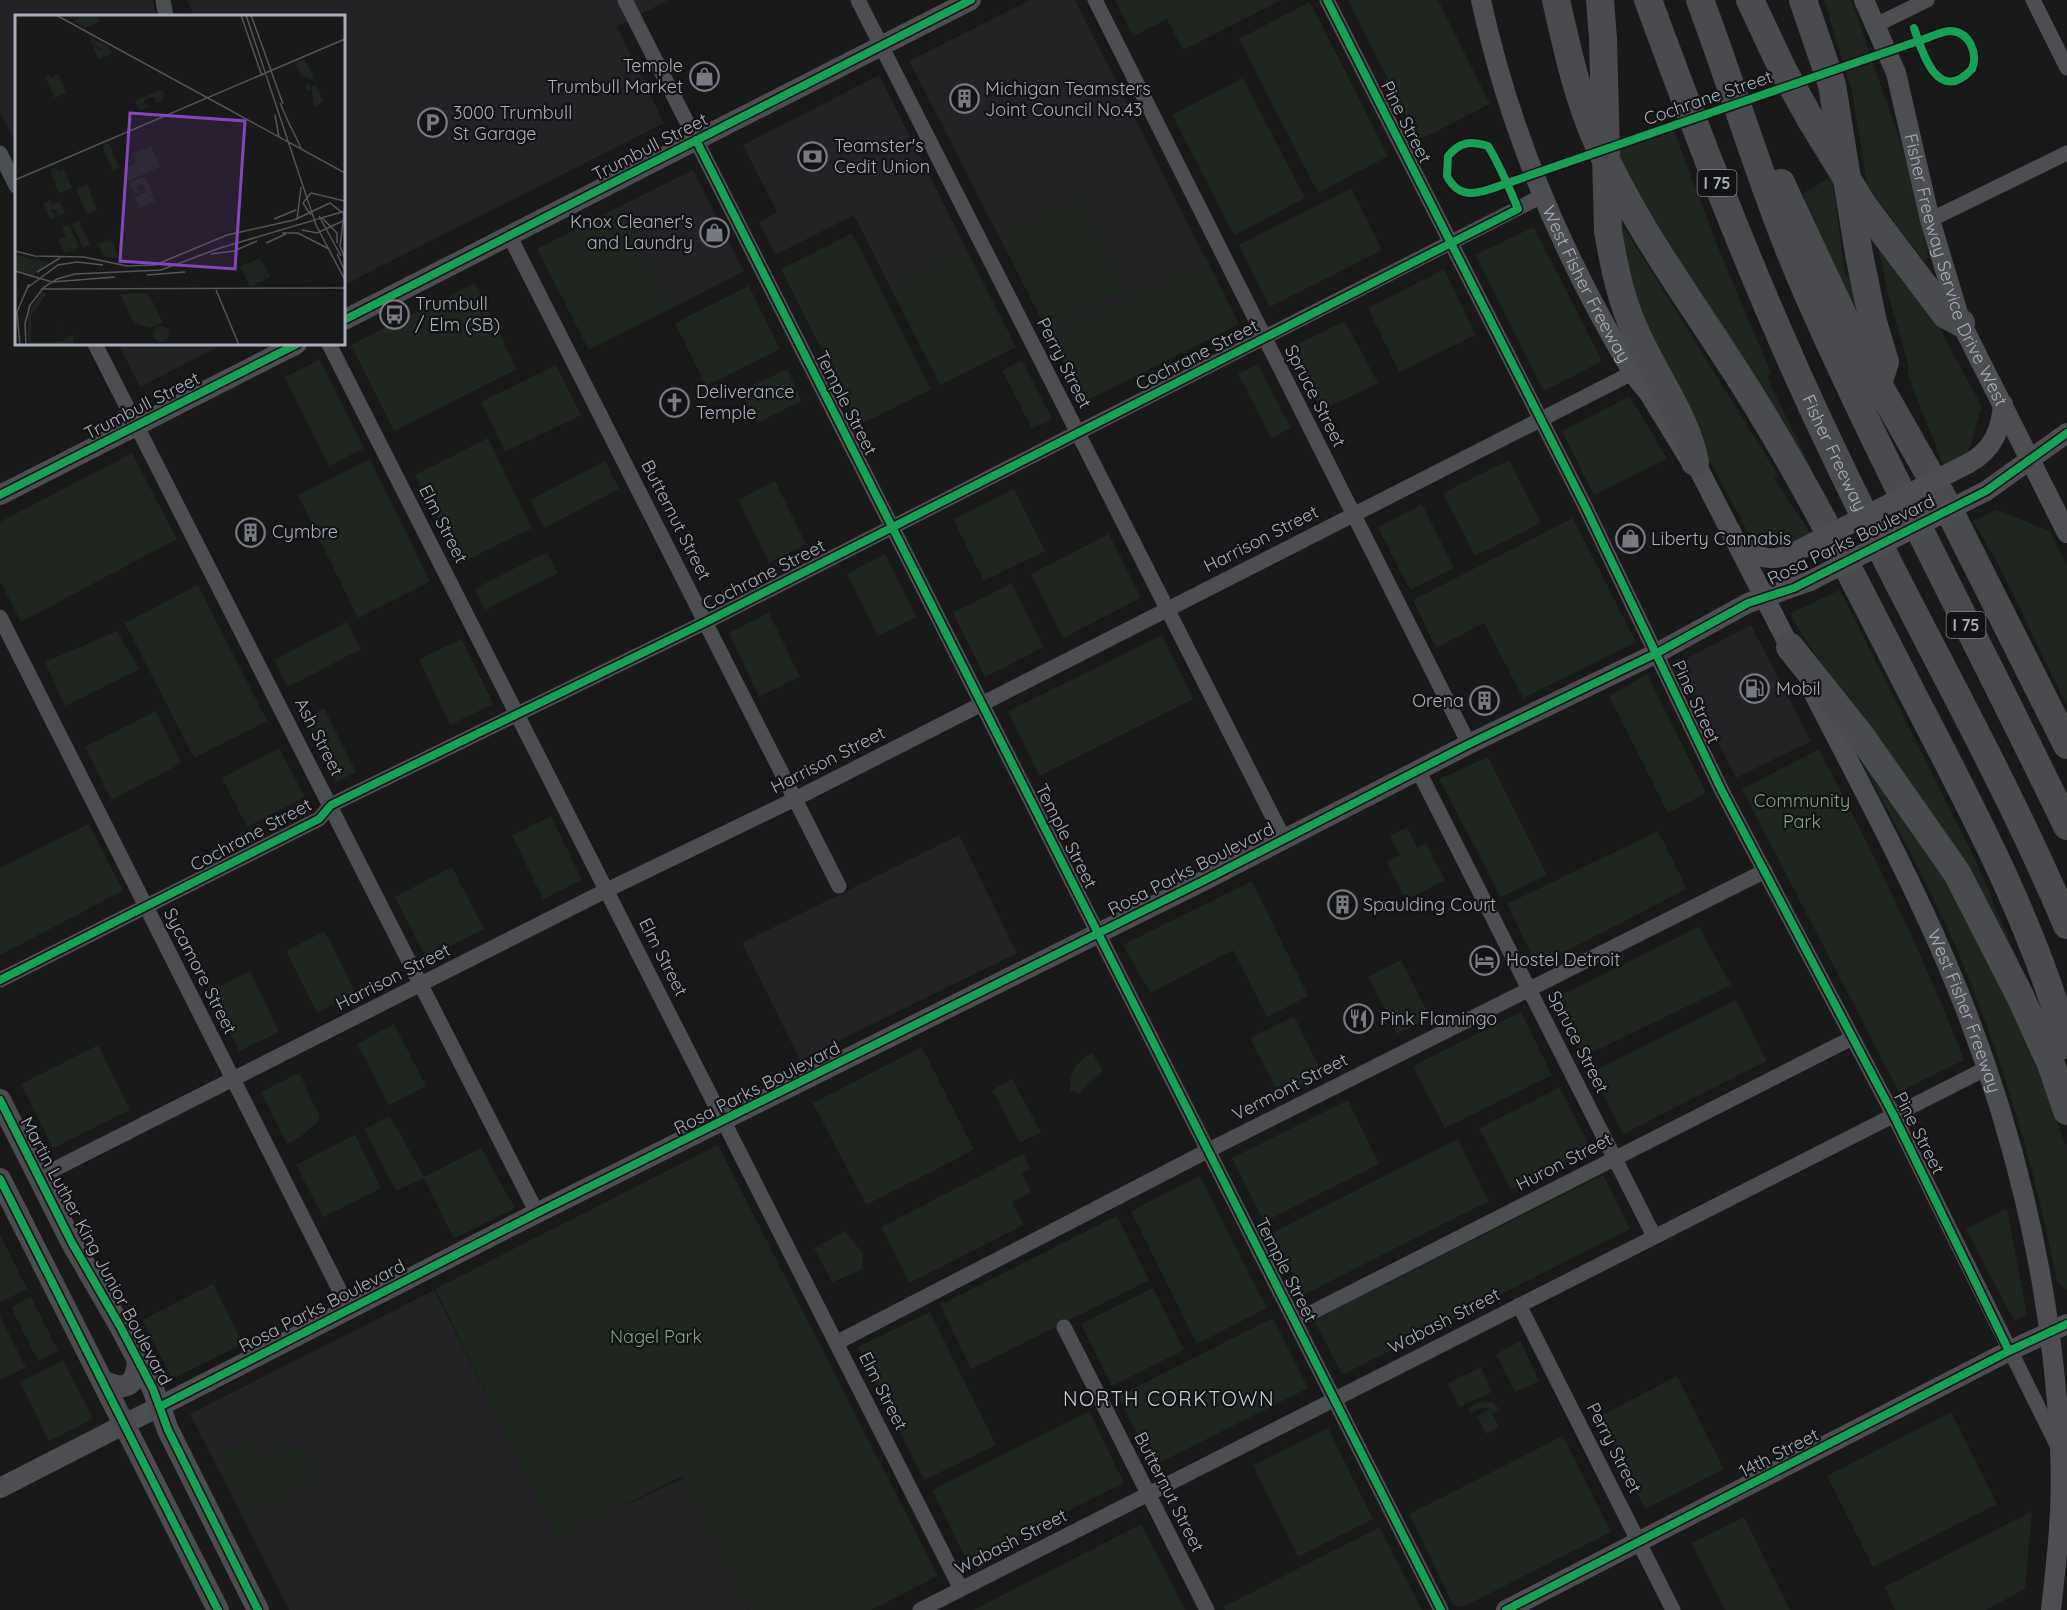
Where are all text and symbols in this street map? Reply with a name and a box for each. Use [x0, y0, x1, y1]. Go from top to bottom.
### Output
inset map [15, 15, 345, 345]
place label: Temple Trumbull Market [547, 54, 683, 98]
shop icon: Temple Trumbull Market [688, 60, 720, 92]
street label: Cochrane Street [1641, 65, 1775, 130]
place label: Michigan Teamsters Joint Council No.43 [985, 77, 1151, 121]
street label: Pine Street [1376, 77, 1437, 167]
building icon: Michigan Teamsters Joint Council No.43 [948, 83, 980, 115]
place label: 3000 Trumbull St Garage [453, 101, 572, 145]
parking icon: 3000 Trumbull St Garage [416, 107, 448, 139]
street label: Trumbull Street [588, 107, 712, 186]
street label: Fisher Freeway Service Drive West [1899, 131, 2013, 410]
place label: Teamster's Cedit Union [834, 134, 930, 178]
bank icon: Teamster's Cedit Union [797, 140, 829, 172]
road number: I 75 [1698, 170, 1736, 196]
street label: West Fisher Freeway [1537, 202, 1636, 367]
place label: Knox Cleaner's and Laundry [570, 210, 693, 254]
shop icon: Knox Cleaner's and Laundry [698, 216, 730, 248]
place label: Trumbull / Elm (SB) [415, 292, 500, 336]
bus stop icon: Trumbull / Elm (SB) [378, 298, 410, 330]
street label: Perry Street [1032, 313, 1097, 412]
street label: Cochrane Street [1132, 314, 1262, 395]
street label: Spruce Street [1280, 341, 1351, 451]
street label: Temple Street [810, 347, 883, 459]
street label: Trumbull Street [80, 366, 204, 445]
place label: Deliverance Temple [696, 380, 794, 424]
church icon: Deliverance Temple [659, 386, 691, 418]
street label: Fisher Freeway [1797, 391, 1872, 515]
street label: Butternut Street [636, 456, 717, 584]
street label: Elm Street [414, 481, 473, 567]
street label: Rosa Parks Boulevard [1763, 489, 1938, 590]
street label: Harrison Street [1200, 500, 1322, 577]
building icon: Cymbre [235, 516, 267, 548]
place label: Cymbre [272, 520, 338, 543]
shop icon: Liberty Cannabis [1614, 523, 1646, 555]
place label: Liberty Cannabis [1651, 527, 1791, 550]
street label: Cochrane Street [699, 534, 829, 615]
road number: I 75 [1946, 612, 1986, 638]
street label: Pine Street [1667, 656, 1726, 747]
fuel station icon: Mobil [1739, 673, 1771, 705]
place label: Mobil [1776, 677, 1821, 700]
building icon: Orena [1469, 685, 1501, 717]
place label: Orena [1412, 689, 1464, 712]
street label: Ash Street [290, 694, 349, 780]
street label: Harrison Street [767, 721, 889, 798]
street label: Temple Street [1030, 780, 1103, 892]
park label: Community Park [1754, 789, 1850, 833]
street label: Cochrane Street [186, 793, 316, 876]
street label: Rosa Parks Boulevard [1104, 817, 1278, 920]
building icon: Spaulding Court [1326, 889, 1358, 921]
place label: Spaulding Court [1363, 893, 1496, 916]
street label: Sycamore Street [159, 904, 242, 1038]
street label: Elm Street [634, 914, 693, 1000]
street label: West Fisher Freeway [1922, 926, 2006, 1096]
street label: Harrison Street [332, 938, 454, 1015]
hotel icon: Hostel Detroit [1469, 944, 1501, 976]
place label: Hostel Detroit [1506, 948, 1620, 971]
street label: Spruce Street [1543, 987, 1614, 1097]
restaurant icon: Pink Flamingo [1343, 1003, 1375, 1035]
place label: Pink Flamingo [1380, 1007, 1497, 1030]
street label: Rosa Parks Boulevard [670, 1036, 844, 1139]
street label: Vermont Street [1228, 1048, 1351, 1126]
street label: Pine Street [1889, 1088, 1950, 1178]
street label: Martin Luther King Junior Boulevard [16, 1113, 177, 1389]
street label: Huron Street [1512, 1127, 1616, 1196]
street label: Temple Street [1250, 1214, 1323, 1326]
street label: Rosa Parks Boulevard [235, 1254, 409, 1357]
street label: Wabash Street [1384, 1282, 1504, 1359]
park label: Nagel Park [610, 1325, 702, 1348]
street label: Elm Street [854, 1348, 913, 1434]
district label: NORTH CORKTOWN [1063, 1386, 1275, 1411]
street label: Perry Street [1582, 1398, 1647, 1497]
street label: 14th Street [1735, 1423, 1822, 1482]
street label: Butternut Street [1129, 1428, 1210, 1556]
street label: Wabash Street [951, 1503, 1071, 1580]

